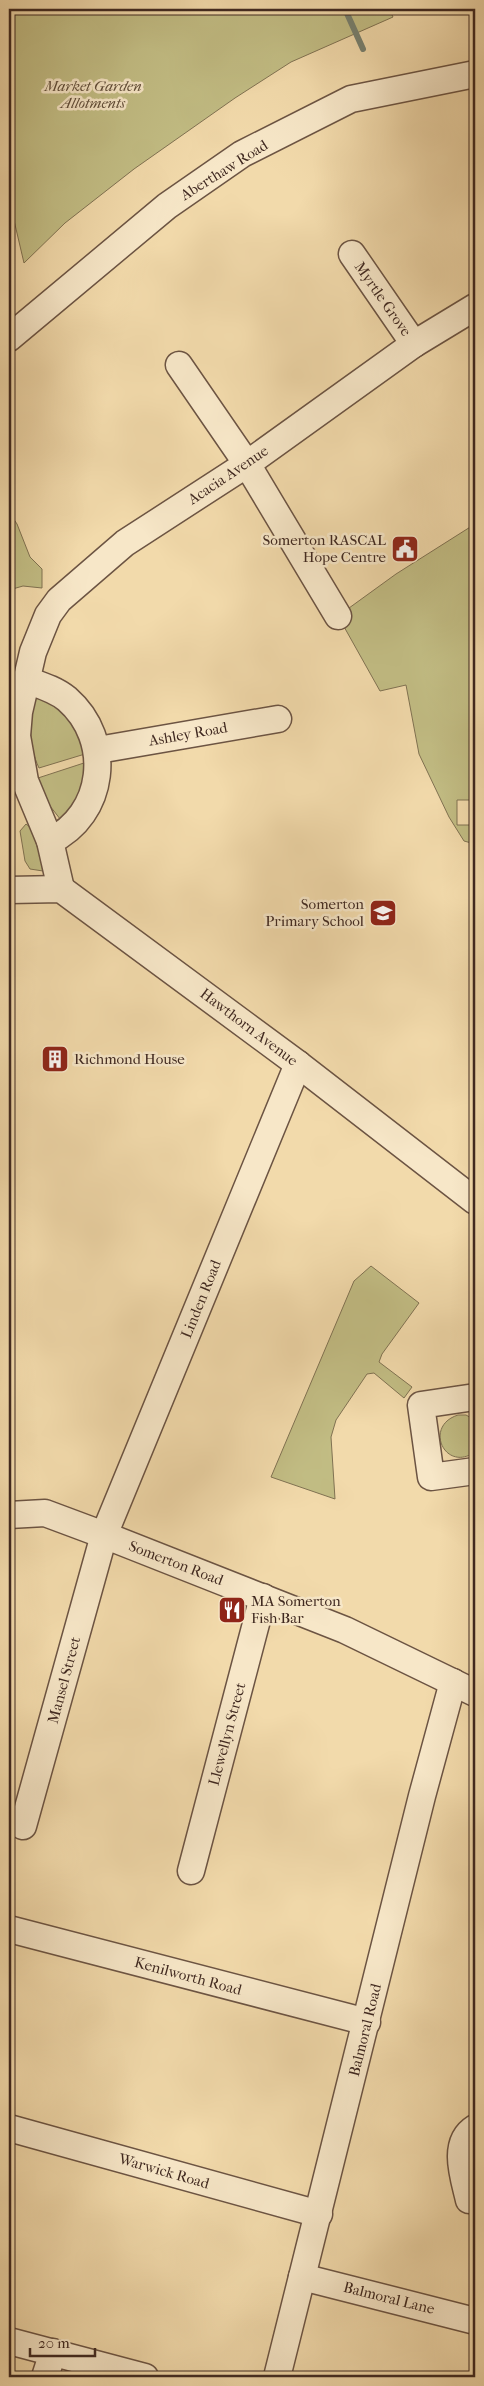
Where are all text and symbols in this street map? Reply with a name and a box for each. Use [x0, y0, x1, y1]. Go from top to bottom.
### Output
park label: Market Garden Allotments [43, 77, 142, 112]
street label: Aberthaw Road [176, 136, 272, 205]
street label: Myrtle Grove [351, 258, 416, 340]
street label: Acacia Avenue [184, 441, 272, 509]
place label: Somerton RASCAL Hope Centre [262, 531, 387, 566]
public building icon: Somerton RASCAL Hope Centre [390, 534, 420, 564]
street label: Ashley Road [146, 718, 230, 750]
place label: Somerton Primary School [265, 895, 364, 930]
school or university icon: Somerton Primary School [368, 898, 398, 928]
street label: Hawthorn Avenue [197, 984, 302, 1070]
building icon: Richmond House [40, 1044, 70, 1074]
place label: Richmond House [74, 1050, 185, 1068]
street label: Linden Road [177, 1256, 225, 1341]
street label: Somerton Road [126, 1537, 227, 1590]
place label: MA Somerton Fish Bar [251, 1592, 341, 1627]
restaurant icon: MA Somerton Fish Bar [217, 1595, 247, 1625]
street label: Mansel Street [44, 1634, 84, 1725]
street label: Llewellyn Street [205, 1680, 250, 1788]
street label: Kenilworth Road [132, 1953, 244, 1999]
street label: Balmoral Road [345, 1981, 385, 2078]
street label: Warwick Road [116, 2149, 212, 2193]
street label: Balmoral Lane [341, 2278, 437, 2318]
scale bar [30, 2326, 95, 2358]
text: 20 m [38, 2334, 70, 2352]

